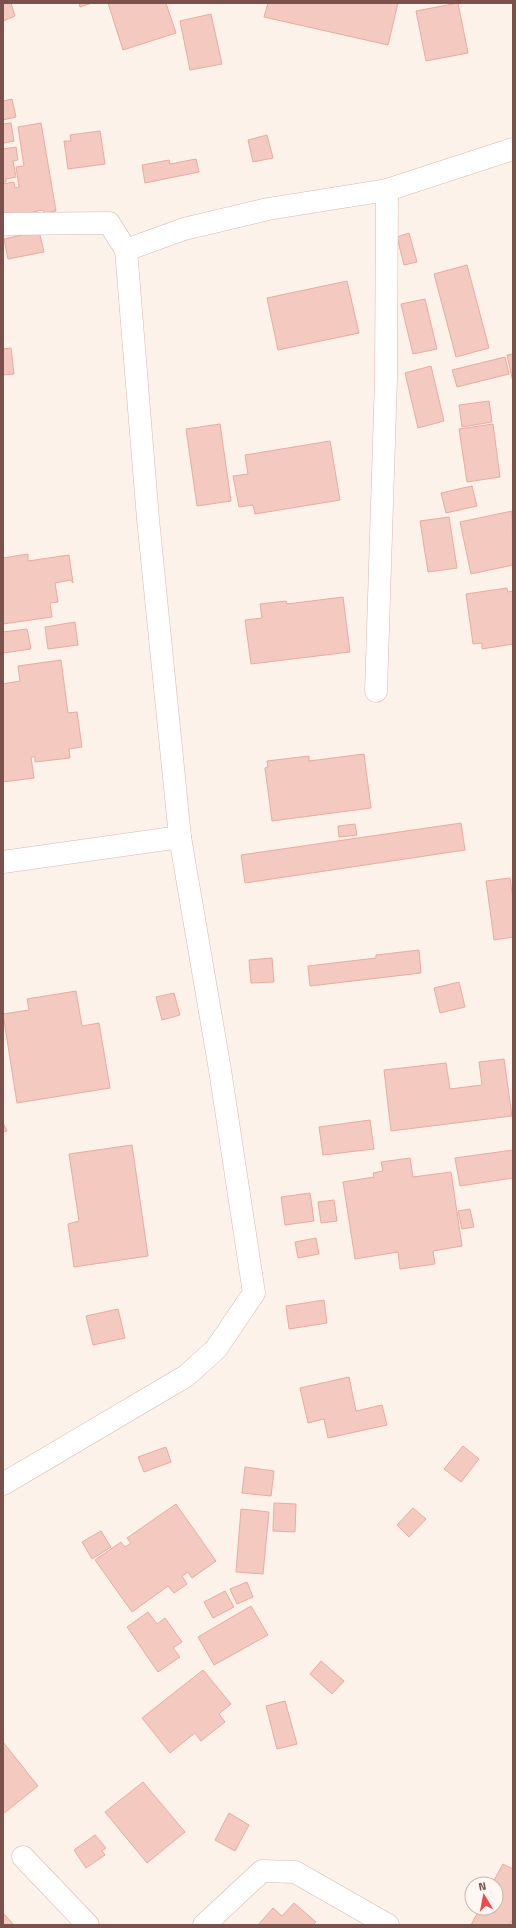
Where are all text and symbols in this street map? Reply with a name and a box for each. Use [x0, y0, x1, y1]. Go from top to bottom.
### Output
north arrow [464, 1876, 504, 1916]
text: N [477, 1878, 487, 1895]

